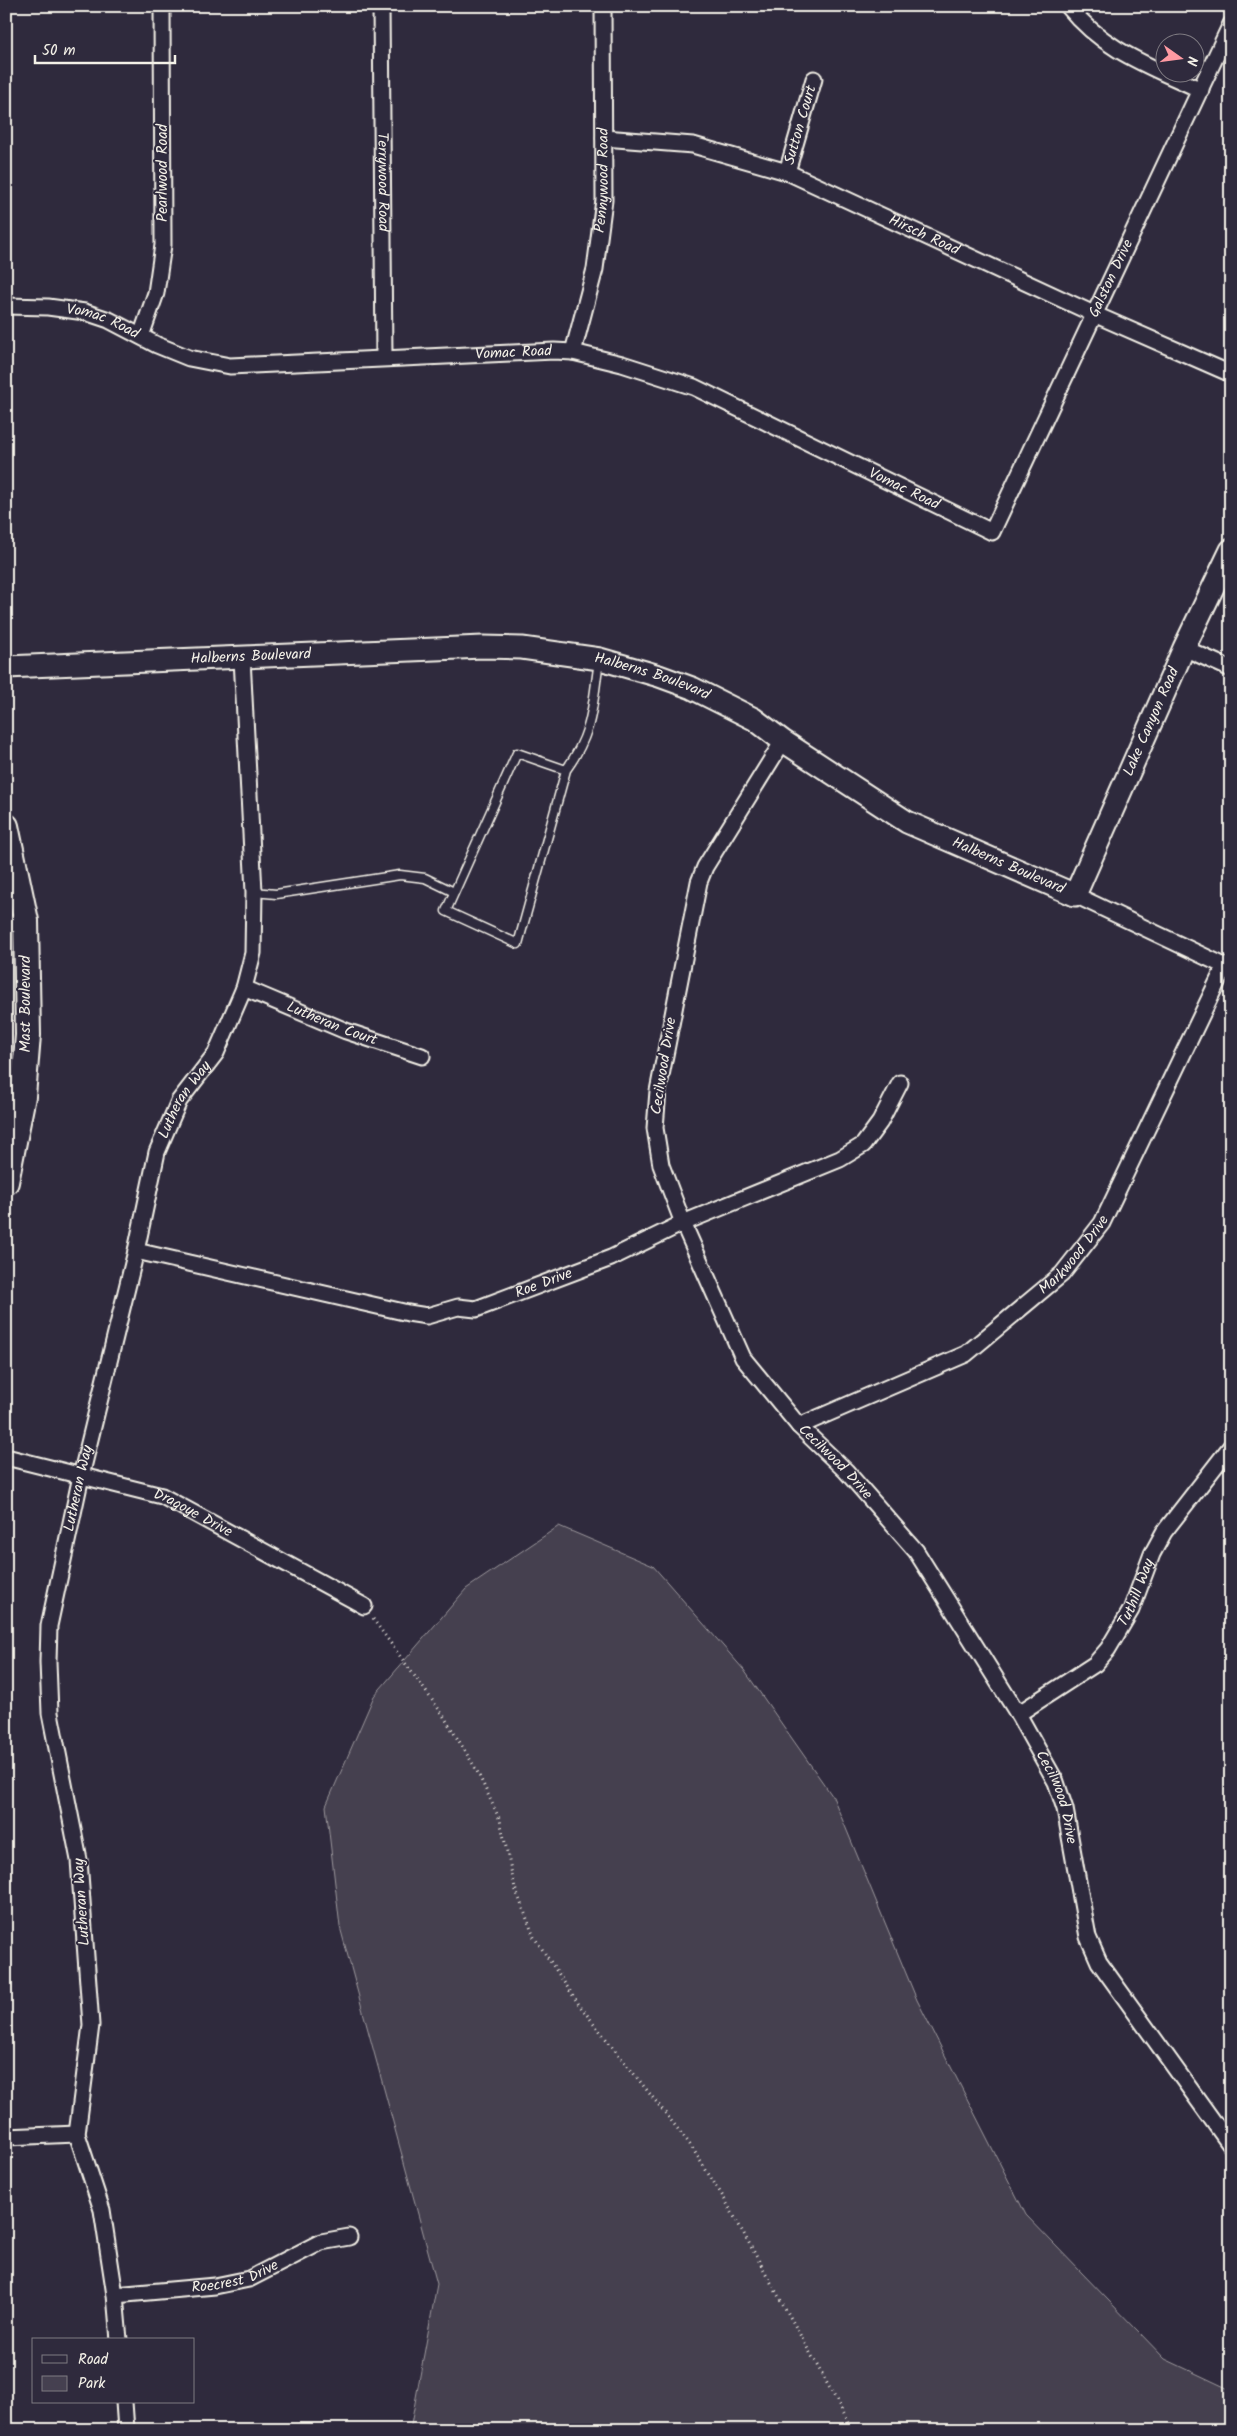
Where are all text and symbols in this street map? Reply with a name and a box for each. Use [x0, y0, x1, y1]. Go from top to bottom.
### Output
scale bar [35, 32, 175, 64]
north arrow [1154, 32, 1204, 82]
text: 50 m [42, 39, 76, 63]
text: N [1180, 54, 1203, 68]
street label: Sutton Court [778, 82, 824, 167]
street label: Pearlwood Road [151, 124, 175, 222]
street label: Pennywood Road [588, 127, 616, 234]
street label: Terrywood Road [370, 132, 395, 232]
street label: Hirsch Road [885, 209, 964, 262]
street label: Galston Drive [1082, 235, 1140, 322]
street label: Vomac Road [65, 298, 144, 346]
street label: Vomac Road [475, 339, 553, 367]
street label: Vomac Road [864, 462, 944, 517]
street label: Halberns Boulevard [190, 642, 312, 671]
street label: Halberns Boulevard [593, 646, 714, 707]
street label: Lake Canyon Road [1117, 663, 1186, 780]
street label: Halberns Boulevard [948, 831, 1069, 901]
street label: Mast Boulevard [14, 955, 38, 1052]
street label: Lutheran Court [283, 995, 381, 1053]
street label: Cecilwood Drive [644, 1015, 684, 1116]
street label: Lutheran Way [152, 1055, 218, 1143]
street label: Markwood Drive [1033, 1211, 1116, 1301]
street label: Roe Drive [512, 1262, 576, 1305]
street label: Cecilwood Drive [792, 1419, 878, 1506]
street label: Lutheran Way [57, 1442, 100, 1534]
street label: Dragoye Drive [151, 1482, 237, 1544]
street label: Tuthill Way [1112, 1554, 1162, 1632]
street label: Cecilwood Drive [1029, 1746, 1083, 1846]
street label: Lutheran Way [67, 1856, 97, 1947]
street label: Roecrest Drive [190, 2254, 283, 2300]
legend [32, 2338, 195, 2404]
text: Road [78, 2348, 109, 2372]
text: Park [78, 2372, 106, 2396]

